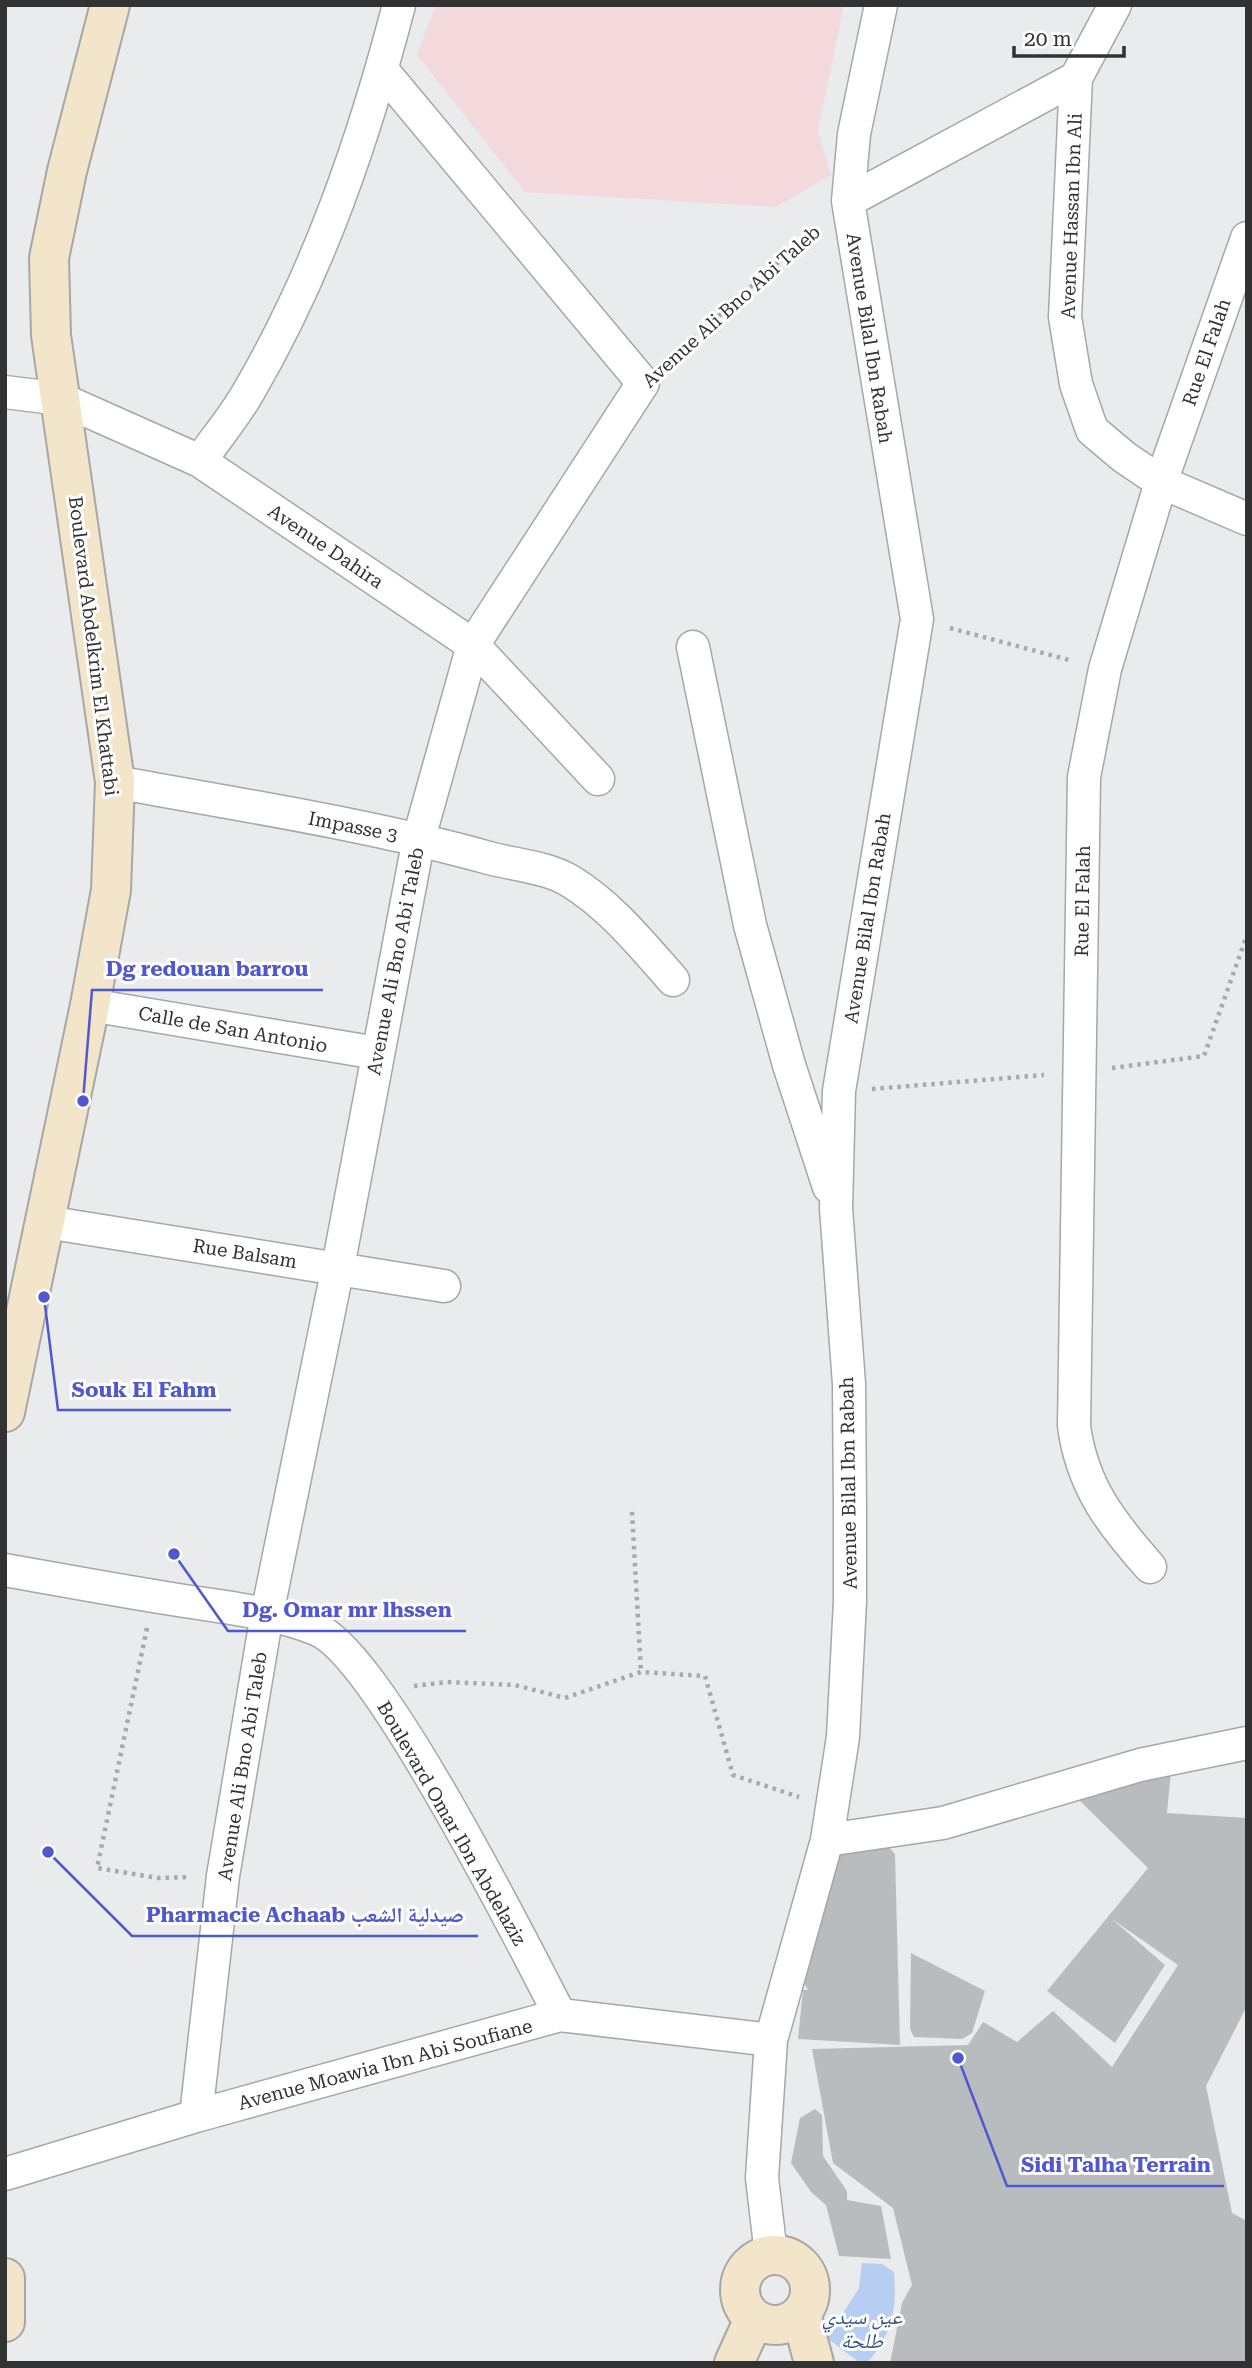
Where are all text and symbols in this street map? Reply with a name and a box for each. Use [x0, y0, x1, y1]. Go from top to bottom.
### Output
scale bar [1014, 14, 1124, 58]
text: 20 m [1024, 27, 1072, 51]
street label: Avenue Hassan Ibn Ali [1056, 113, 1087, 319]
street label: Avenue Ali Bno Abi Taleb [638, 220, 825, 392]
street label: Avenue Bilal Ibn Rabah [841, 231, 898, 445]
street label: Rue El Falah [1177, 295, 1236, 409]
street label: Boulevard Abdelkrim El Khattabi [64, 495, 123, 797]
street label: Avenue Dahira [264, 499, 388, 594]
street label: Impasse 3 [306, 807, 400, 846]
street label: Avenue Bilal Ibn Rabah [839, 811, 896, 1025]
street label: Avenue Ali Bno Abi Taleb [362, 845, 429, 1077]
street label: Rue El Falah [1070, 845, 1095, 957]
callout: Dg redouan barrou [92, 948, 323, 990]
text: Dg redouan barrou [106, 957, 308, 981]
street label: Calle de San Antonio [137, 1002, 329, 1057]
street label: Rue Balsam [191, 1234, 299, 1273]
callout: Souk El Fahm [58, 1368, 231, 1410]
street label: Avenue Bilal Ibn Rabah [835, 1376, 862, 1590]
text: Souk El Fahm [71, 1378, 217, 1402]
callout: Dg. Omar mr lhssen [228, 1589, 466, 1631]
text: Dg. Omar mr lhssen [242, 1598, 452, 1622]
street label: Avenue Ali Bno Abi Taleb [213, 1650, 272, 1882]
street label: Boulevard Omar Ibn Abdelaziz [372, 1697, 531, 1949]
callout: Pharmacie Achaab صيدلية الشعب [132, 1894, 478, 1936]
text: Pharmacie Achaab صيدلية الشعب [146, 1903, 464, 1927]
street label: Avenue Moawia Ibn Abi Soufiane [235, 2014, 535, 2115]
callout: Sidi Talha Terrain [1007, 2144, 1224, 2186]
text: Sidi Talha Terrain [1021, 2153, 1211, 2177]
water label: عين سيدي طلحة [822, 2305, 902, 2353]

